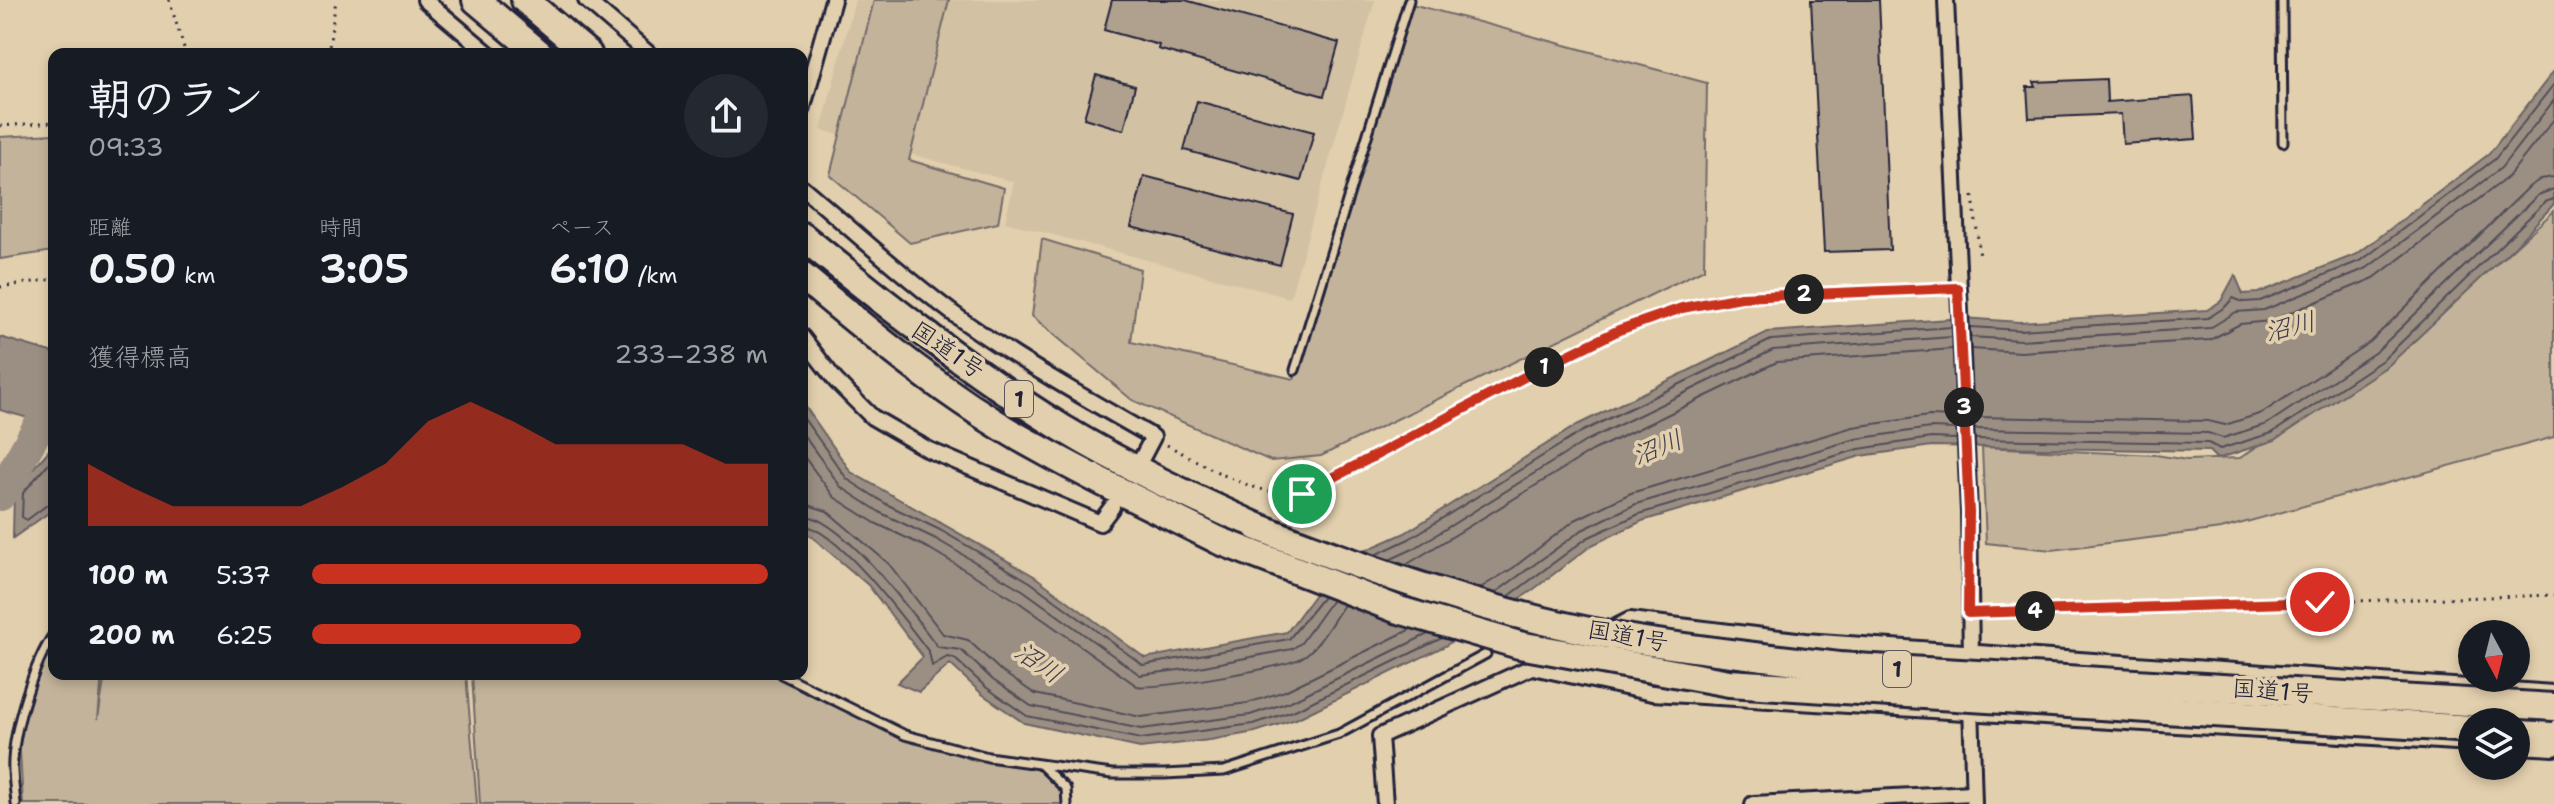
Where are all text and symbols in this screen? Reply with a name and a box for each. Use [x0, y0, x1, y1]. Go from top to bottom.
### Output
text: 朝のラン [88, 69, 264, 128]
button: share [684, 74, 768, 158]
text: 09:33 [88, 129, 164, 164]
text: 距離 [88, 213, 132, 242]
text: 時間 [319, 213, 363, 242]
text: ペース [549, 213, 614, 242]
text: 0.50 [88, 242, 177, 296]
text: 3:05 [319, 242, 409, 296]
text: 6:10 [549, 242, 631, 296]
text: km [177, 261, 215, 290]
text: /km [631, 261, 677, 290]
pin: 2 [1784, 274, 1824, 314]
text: 2 [1796, 279, 1812, 308]
water label: 沼川 [2261, 303, 2319, 349]
street label: 国道1号 [905, 314, 991, 386]
text: 233–238 m [614, 336, 768, 371]
text: 獲得標高 [88, 339, 192, 374]
pin: 1 [1524, 347, 1564, 387]
text: 1 [1539, 352, 1549, 381]
road number: 1 [1005, 381, 1033, 417]
pin: 3 [1944, 387, 1984, 427]
text: 3 [1956, 392, 1972, 421]
water label: 沼川 [1626, 421, 1688, 473]
pin [1268, 460, 1336, 528]
icon: arrive [1280, 472, 1324, 516]
text: 100 m [88, 557, 168, 592]
text: 5:37 [216, 557, 271, 592]
pin [2286, 568, 2354, 636]
icon: check [2298, 580, 2342, 624]
pin: 4 [2015, 591, 2055, 631]
text: 4 [2027, 596, 2043, 625]
street label: 国道1号 [1585, 613, 1671, 659]
text: 200 m [88, 617, 175, 652]
text: 6:25 [216, 617, 273, 652]
north arrow [2458, 620, 2530, 692]
map controls [2458, 620, 2530, 780]
water label: 沼川 [1008, 633, 1070, 691]
road number: 1 [1883, 651, 1911, 687]
street label: 国道1号 [2231, 672, 2315, 710]
button: layers [2458, 708, 2530, 780]

